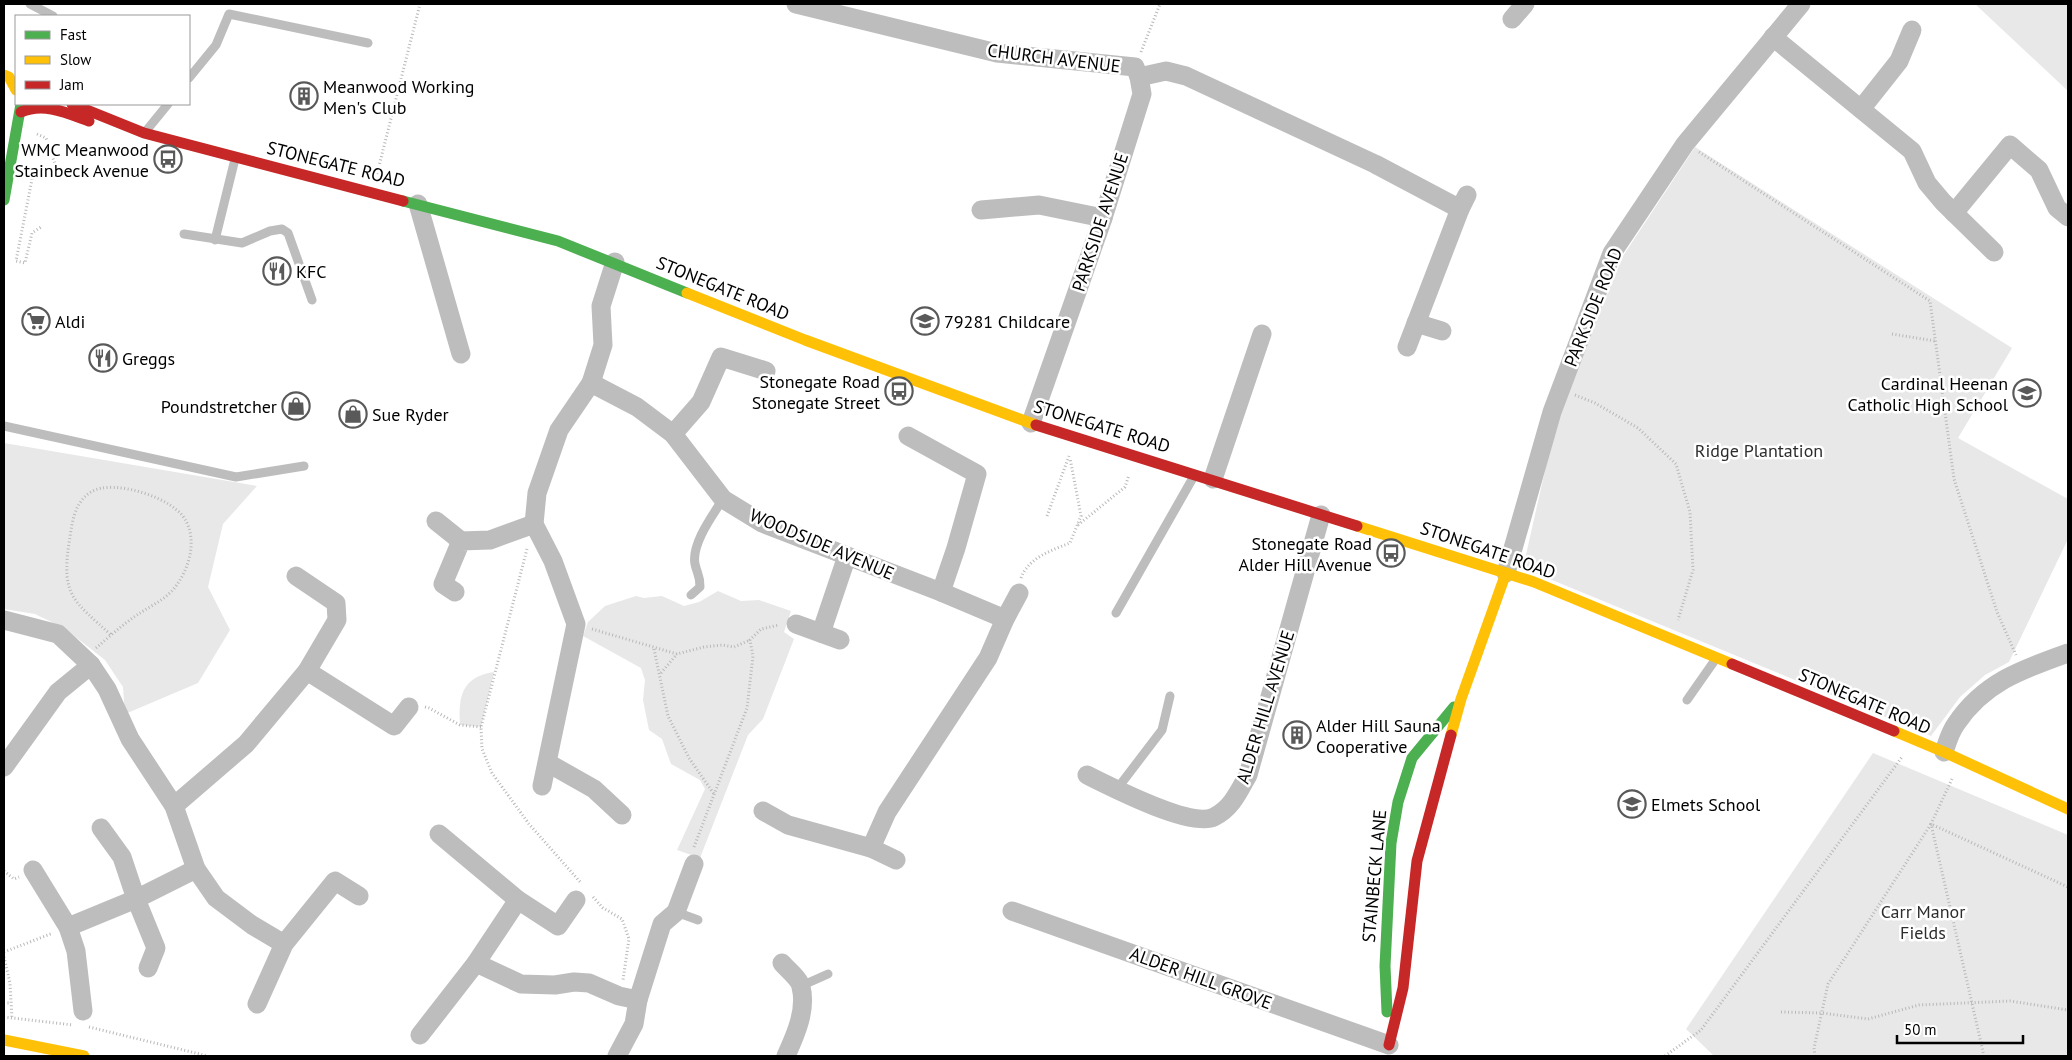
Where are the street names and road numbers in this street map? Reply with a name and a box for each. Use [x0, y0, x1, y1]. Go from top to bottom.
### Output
street label: CHURCH AVENUE [986, 38, 1122, 78]
street label: STONEGATE ROAD [265, 136, 407, 192]
street label: PARKSIDE AVENUE [1067, 150, 1133, 294]
street label: PARKSIDE ROAD [1559, 244, 1627, 370]
street label: STONEGATE ROAD [653, 251, 793, 325]
street label: STONEGATE ROAD [1031, 394, 1173, 458]
street label: WOODSIDE AVENUE [746, 503, 898, 585]
street label: STONEGATE ROAD [1417, 516, 1559, 584]
street label: ALDER HILL AVENUE [1231, 627, 1299, 787]
street label: STONEGATE ROAD [1795, 663, 1935, 739]
street label: STAINBECK LANE [1357, 808, 1391, 944]
street label: ALDER HILL GROVE [1127, 942, 1275, 1014]

